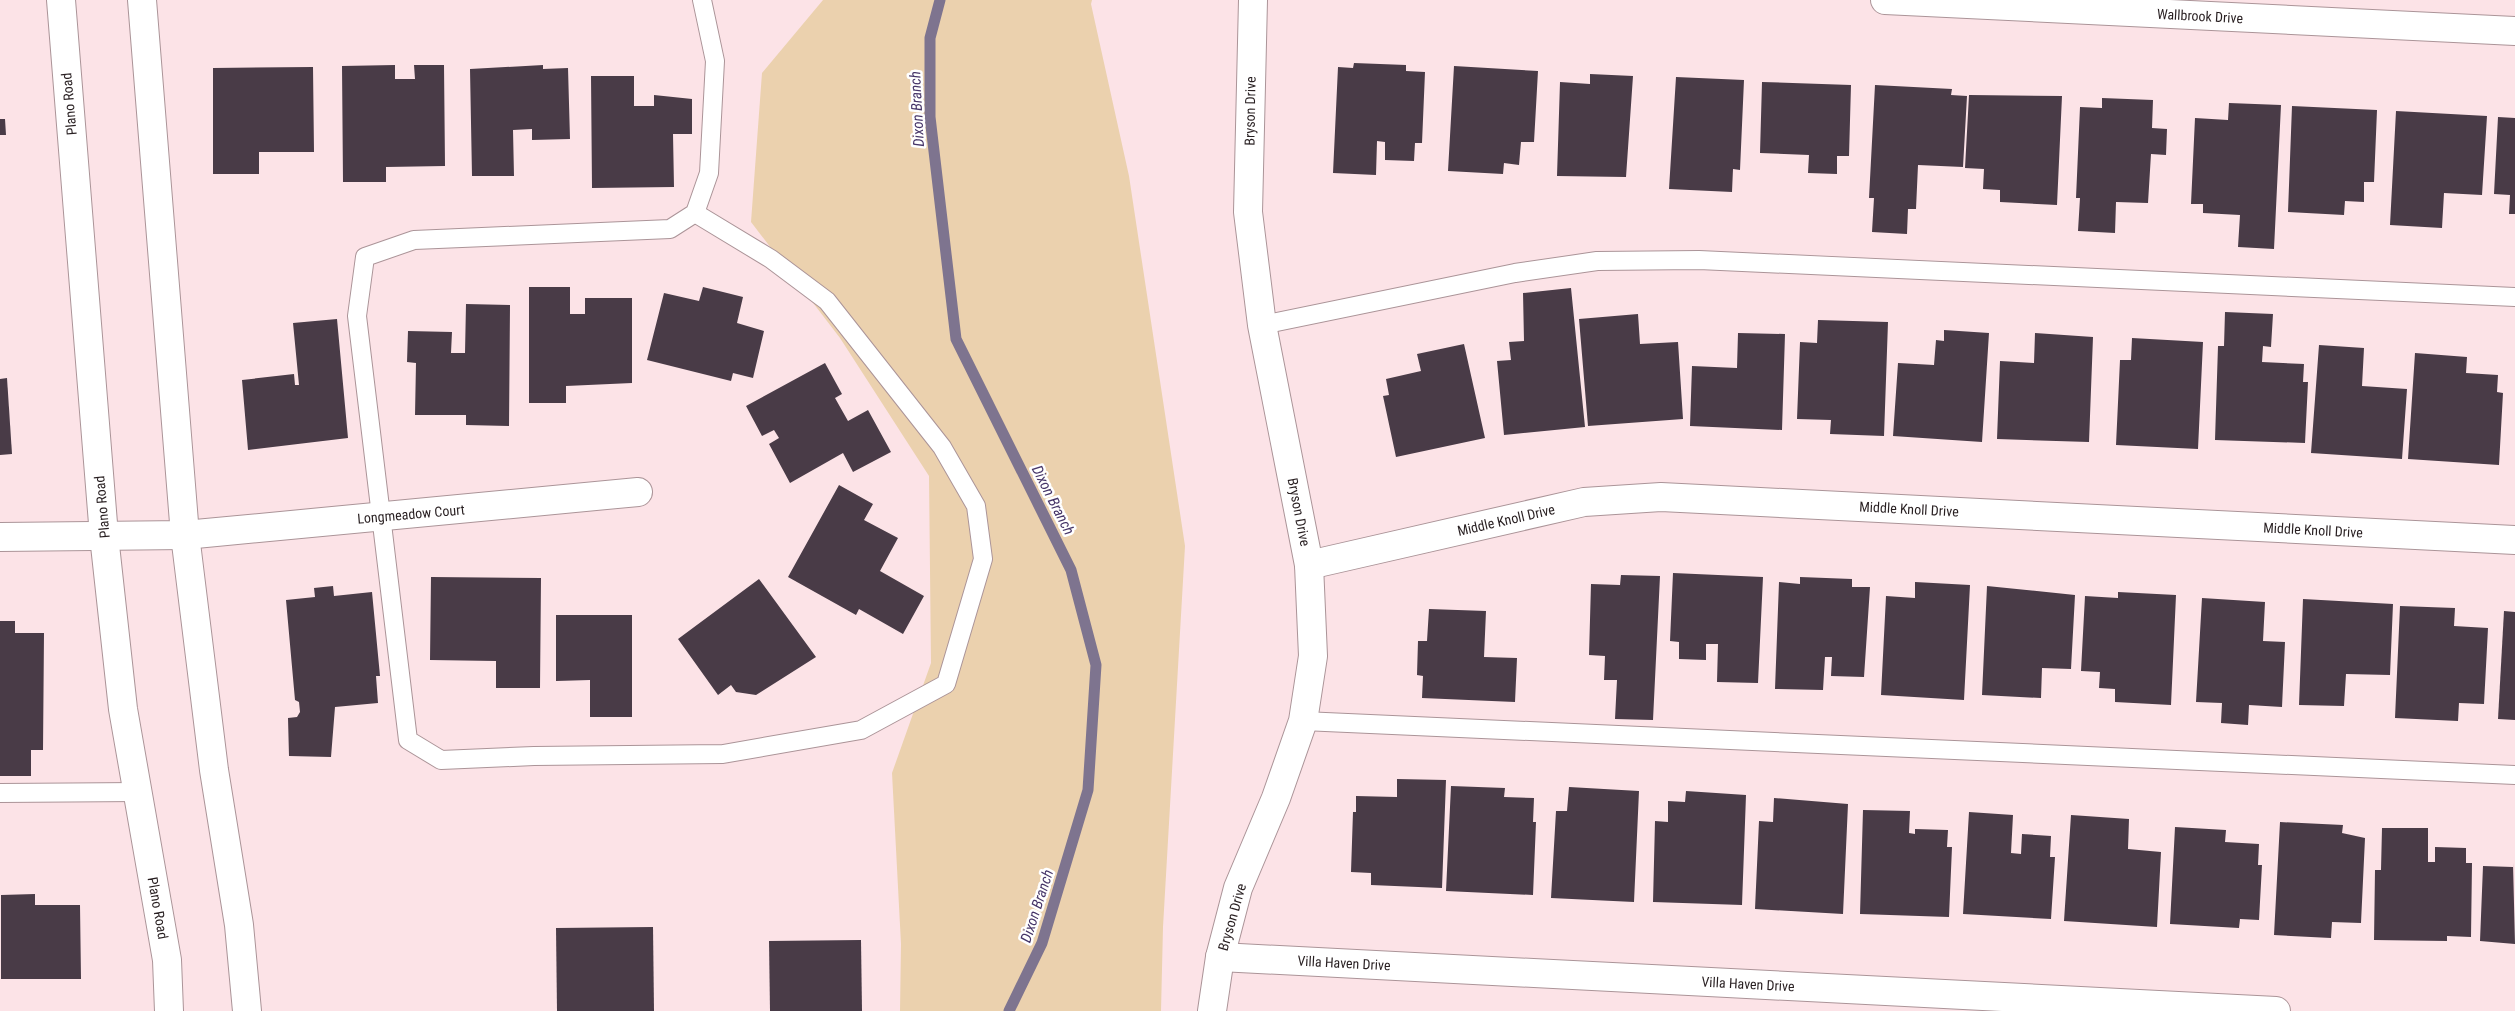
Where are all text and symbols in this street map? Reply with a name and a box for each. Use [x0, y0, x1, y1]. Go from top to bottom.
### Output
street label: Wallbrook Drive [2157, 6, 2244, 26]
water label: Dixon Branch [906, 71, 928, 147]
street label: Plano Road [58, 72, 80, 136]
street label: Bryson Drive [1241, 76, 1259, 146]
water label: Dixon Branch [1028, 462, 1078, 538]
street label: Plano Road [91, 475, 113, 539]
street label: Bryson Drive [1285, 477, 1314, 548]
street label: Middle Knoll Drive [1859, 498, 1960, 520]
street label: Longmeadow Court [357, 501, 465, 527]
street label: Middle Knoll Drive [1456, 501, 1557, 539]
street label: Middle Knoll Drive [2263, 519, 2364, 541]
water label: Dixon Branch [1017, 867, 1057, 945]
street label: Plano Road [145, 876, 171, 940]
street label: Bryson Drive [1215, 881, 1249, 952]
street label: Villa Haven Drive [1297, 953, 1391, 973]
street label: Villa Haven Drive [1701, 974, 1795, 994]

